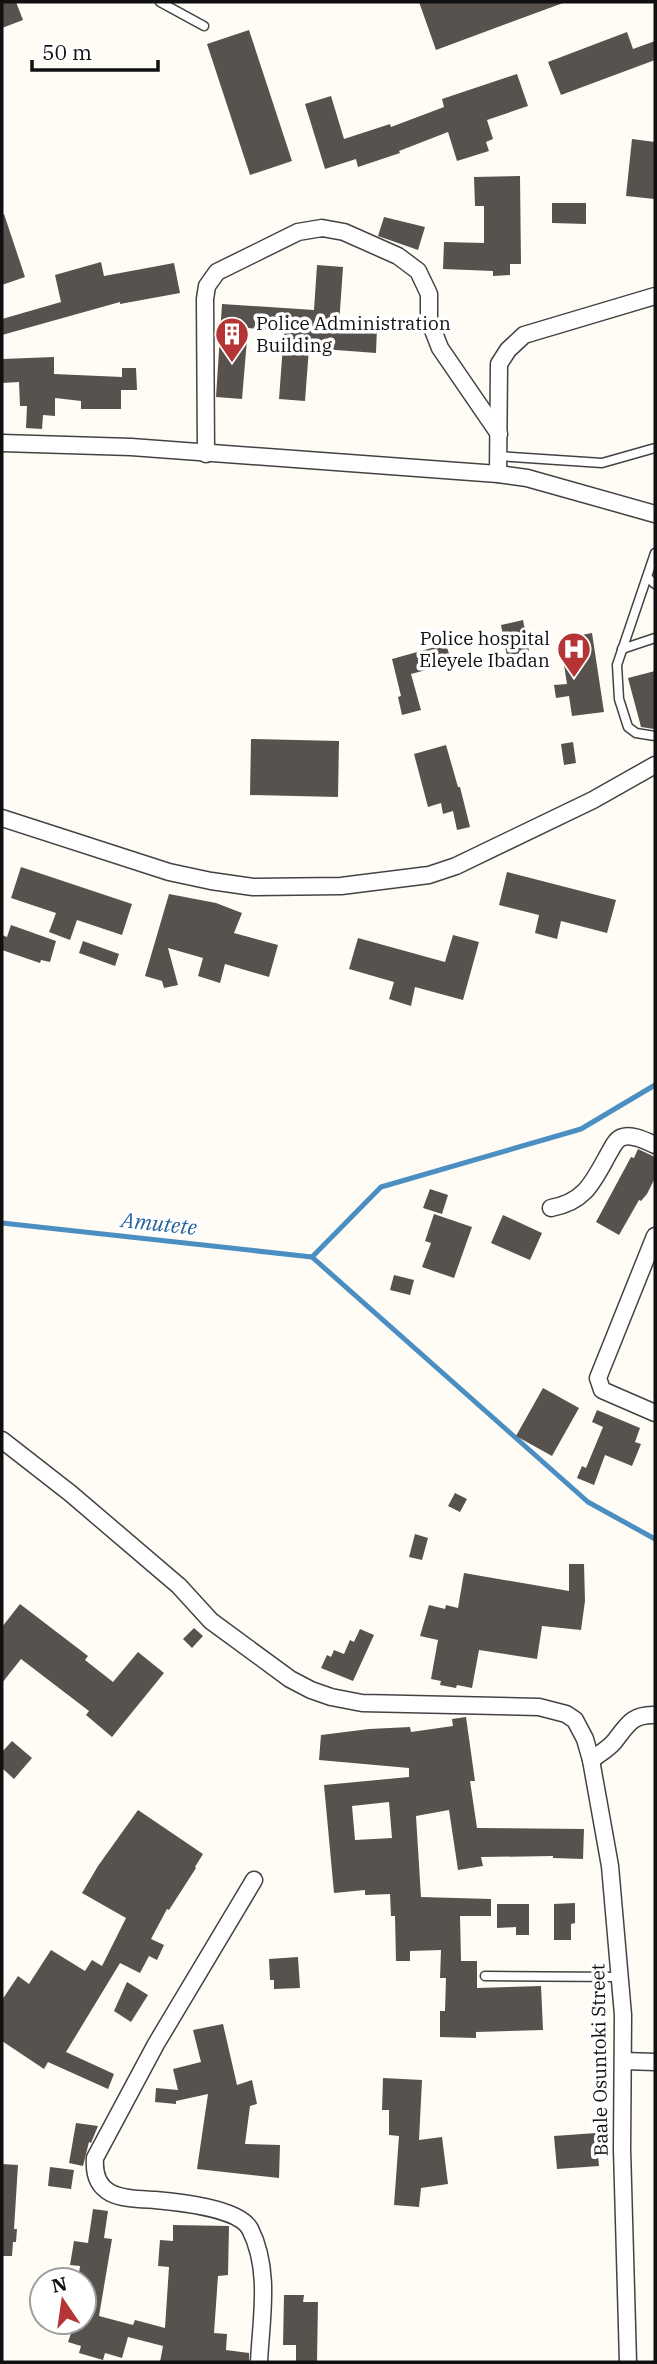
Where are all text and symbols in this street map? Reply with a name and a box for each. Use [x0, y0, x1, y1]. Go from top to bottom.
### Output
scale bar [32, 28, 158, 72]
text: 50 m [42, 38, 92, 66]
place label: Police Administration Building [256, 311, 451, 357]
building icon: Police Administration Building [213, 315, 251, 364]
place label: Police hospital Eleyele Ibadan [419, 626, 550, 672]
hospital icon: Police hospital Eleyele Ibadan [555, 630, 593, 679]
water label: Amutete [118, 1205, 199, 1241]
street label: Baale Osuntoki Street [585, 1963, 613, 2157]
north arrow [28, 2266, 98, 2336]
text: N [49, 2271, 69, 2298]

